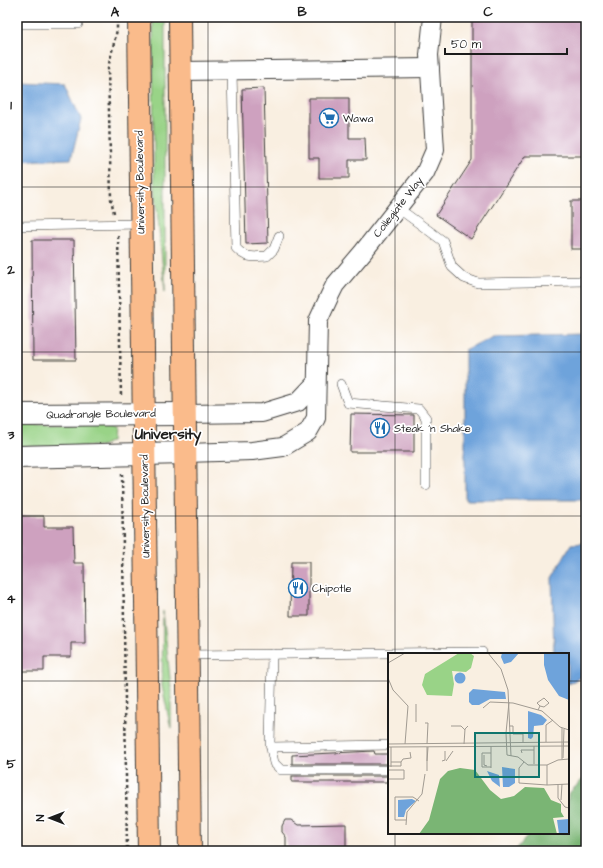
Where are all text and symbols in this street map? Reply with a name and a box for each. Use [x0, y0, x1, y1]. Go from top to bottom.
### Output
text: A [111, 3, 120, 21]
text: B [297, 3, 307, 21]
text: C [483, 3, 493, 21]
scale bar [445, 30, 567, 56]
text: 50 m [451, 36, 482, 53]
text: 1 [10, 96, 12, 114]
supermarket icon: Wawa [318, 107, 340, 129]
place label: Wawa [343, 111, 374, 126]
street label: University Boulevard [132, 130, 149, 234]
street label: Collegiate Way [370, 174, 427, 241]
text: 2 [6, 261, 15, 279]
street label: Quadrangle Boulevard [46, 406, 156, 423]
restaurant icon: Steak 'n Shake [369, 417, 391, 439]
place label: Steak 'n Shake [394, 421, 471, 436]
district label: University [135, 424, 202, 446]
text: 3 [7, 426, 15, 444]
street label: University Boulevard [137, 454, 154, 558]
restaurant icon: Chipotle [287, 577, 309, 599]
place label: Chipotle [312, 581, 351, 596]
text: 4 [7, 590, 16, 608]
inset map [388, 653, 569, 834]
text: 5 [6, 755, 16, 773]
north arrow [30, 798, 70, 838]
text: N [33, 814, 48, 821]

